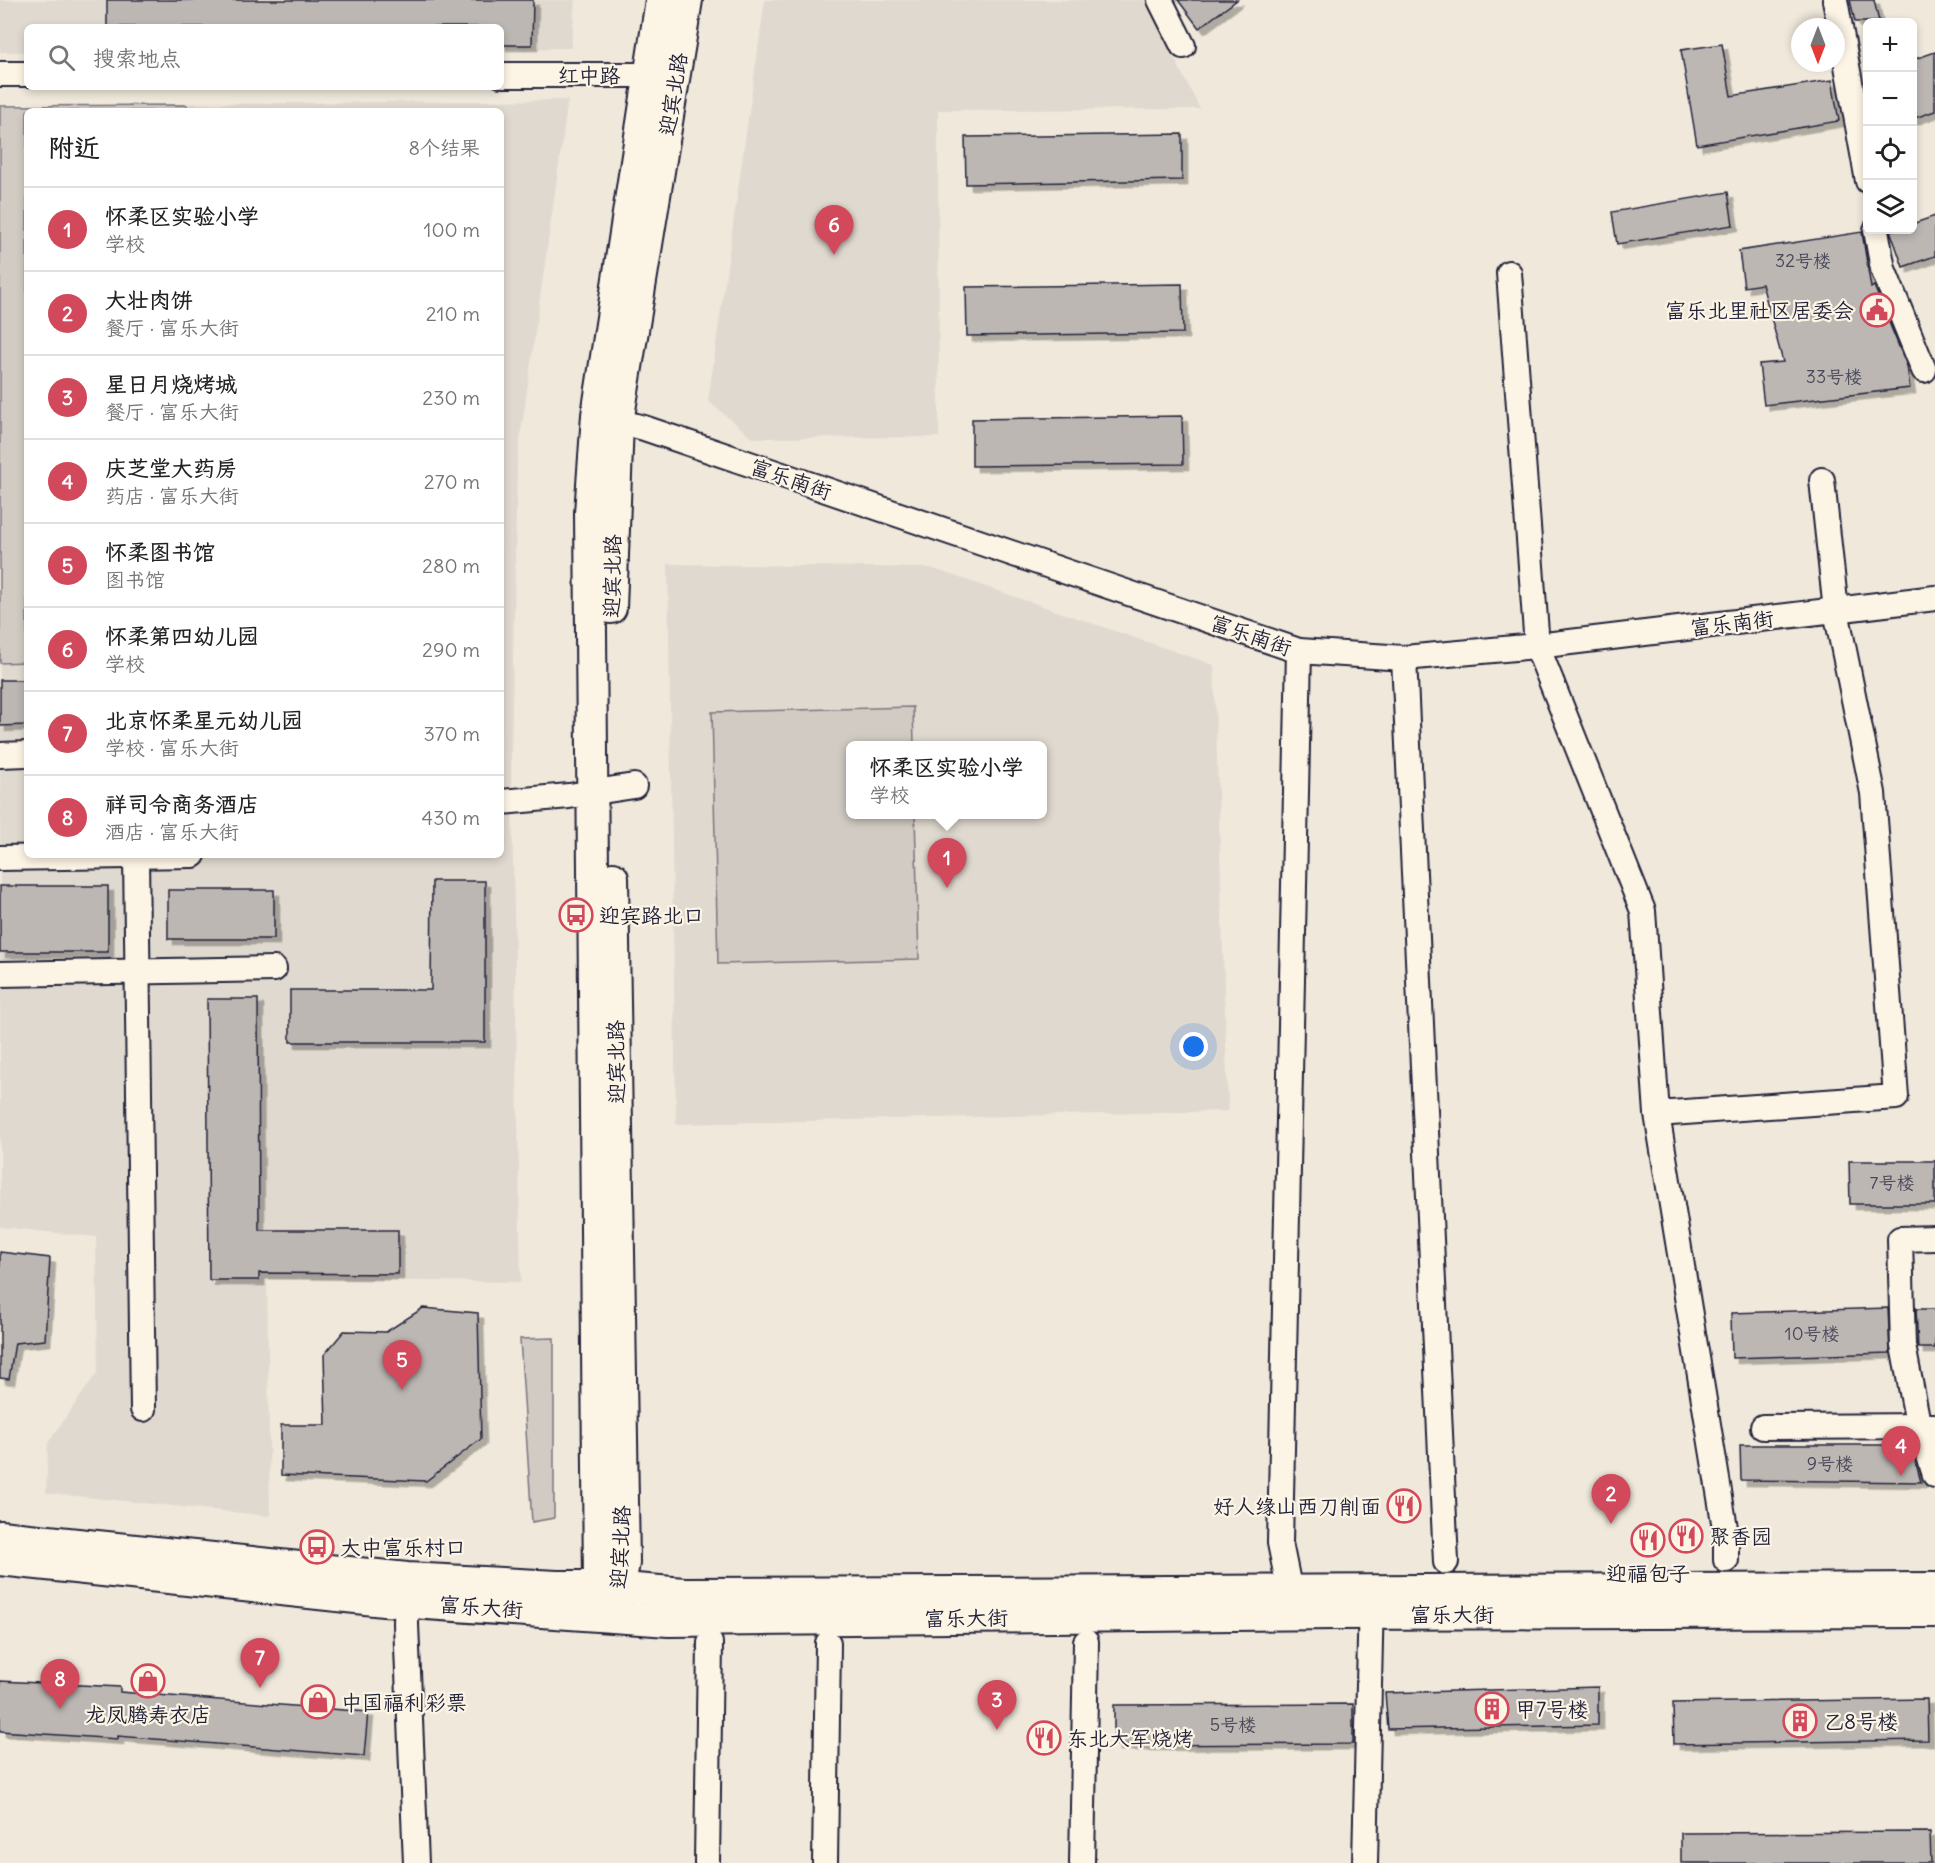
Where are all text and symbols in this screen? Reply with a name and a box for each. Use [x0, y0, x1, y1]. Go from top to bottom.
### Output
north arrow [1791, 18, 1845, 72]
map controls [1863, 18, 1917, 234]
button: + [1863, 18, 1917, 72]
search box [24, 24, 504, 90]
icon: search [45, 41, 78, 74]
text: 搜索地点 [93, 44, 181, 72]
street label: 迎宾北路 [653, 50, 693, 138]
street label: 红中路 [558, 62, 621, 89]
button: − [1863, 72, 1917, 126]
button: locate [1863, 126, 1917, 180]
text: 附近 [48, 131, 100, 164]
text: 8个结果 [408, 135, 480, 160]
button: layers [1863, 180, 1917, 234]
text: 怀柔区实验小学 [105, 202, 259, 230]
pin: 6 [814, 206, 854, 255]
text: 1 [64, 217, 71, 242]
text: 100 m [423, 217, 480, 242]
text: 学校 [105, 231, 145, 256]
house number: 32号楼 [1775, 249, 1831, 272]
text: 大壮肉饼 [105, 286, 193, 314]
public building icon: 富乐北里社区居委会 [1859, 292, 1895, 328]
place label: 富乐北里社区居委会 [1665, 297, 1854, 324]
text: 2 [62, 301, 73, 326]
text: 210 m [426, 301, 480, 326]
text: 餐厅 · 富乐大街 [105, 315, 239, 340]
house number: 33号楼 [1806, 365, 1862, 388]
text: 星日月烧烤城 [105, 370, 237, 398]
text: 3 [62, 385, 73, 410]
text: 230 m [422, 385, 480, 410]
text: 餐厅 · 富乐大街 [105, 399, 239, 424]
street label: 富乐南街 [747, 453, 835, 505]
text: 庆芝堂大药房 [105, 454, 237, 482]
text: 4 [62, 469, 73, 494]
text: 270 m [424, 469, 480, 494]
text: 药店 · 富乐大街 [105, 483, 239, 508]
street label: 迎宾北路 [598, 534, 626, 618]
text: 怀柔图书馆 [105, 538, 215, 566]
text: 5 [62, 553, 73, 578]
text: 280 m [422, 553, 480, 578]
text: 图书馆 [105, 567, 165, 592]
street label: 富乐南街 [1689, 604, 1775, 642]
street label: 富乐南街 [1207, 609, 1295, 661]
text: 怀柔第四幼儿园 [105, 622, 259, 650]
text: 6 [62, 637, 73, 662]
text: 290 m [422, 637, 480, 662]
text: 学校 [105, 651, 145, 676]
text: 北京怀柔星元幼儿园 [105, 706, 303, 734]
text: 7 [63, 721, 72, 746]
text: 370 m [423, 721, 480, 746]
text: 学校 · 富乐大街 [105, 735, 239, 760]
popup [846, 741, 1047, 819]
text: 怀柔区实验小学 [869, 753, 1024, 781]
text: 学校 [869, 782, 909, 807]
text: 祥司令商务酒店 [105, 790, 259, 818]
text: 8 [62, 805, 73, 830]
text: 430 m [422, 805, 480, 830]
text: 酒店 · 富乐大街 [105, 819, 239, 844]
pin: 1 [928, 838, 966, 888]
bus stop icon: 迎宾路北口 [558, 897, 594, 933]
place label: 迎宾路北口 [599, 902, 704, 929]
street label: 迎宾北路 [602, 1020, 630, 1104]
your location [1179, 1032, 1208, 1061]
house number: 7号楼 [1870, 1171, 1914, 1194]
house number: 10号楼 [1785, 1322, 1840, 1345]
pin: 5 [382, 1340, 422, 1390]
pin: 4 [1882, 1426, 1920, 1476]
house number: 9号楼 [1807, 1452, 1853, 1475]
pin: 2 [1592, 1474, 1630, 1524]
restaurant icon: 好人缘山西刀削面 [1386, 1488, 1422, 1524]
place label: 好人缘山西刀削面 [1213, 1493, 1381, 1520]
street label: 迎宾北路 [604, 1504, 636, 1590]
restaurant icon: 聚香园 [1668, 1518, 1704, 1554]
restaurant icon: 迎福包子 [1630, 1522, 1666, 1558]
place label: 聚香园 [1709, 1523, 1772, 1550]
bus stop icon: 大中富乐村口 [299, 1529, 335, 1565]
place label: 大中富乐村口 [340, 1534, 466, 1561]
place label: 迎福包子 [1606, 1560, 1690, 1587]
street label: 富乐大街 [438, 1591, 524, 1623]
street label: 富乐大街 [1410, 1601, 1494, 1628]
street label: 富乐大街 [924, 1604, 1008, 1632]
pin: 7 [240, 1638, 280, 1688]
pin: 8 [40, 1660, 80, 1709]
shop icon: 龙凤腾寿衣店 [130, 1663, 166, 1699]
pin: 3 [978, 1680, 1016, 1730]
shop icon: 中国福利彩票 [300, 1684, 336, 1720]
place label: 中国福利彩票 [341, 1689, 467, 1716]
building icon: 甲7号楼 [1474, 1691, 1510, 1727]
place label: 甲7号楼 [1515, 1696, 1588, 1723]
place label: 龙凤腾寿衣店 [85, 1701, 211, 1728]
building icon: 乙8号楼 [1782, 1703, 1818, 1739]
place label: 乙8号楼 [1823, 1708, 1898, 1735]
house number: 5号楼 [1210, 1713, 1256, 1736]
restaurant icon: 东北大军烧烤 [1026, 1720, 1062, 1756]
place label: 东北大军烧烤 [1067, 1725, 1193, 1752]

